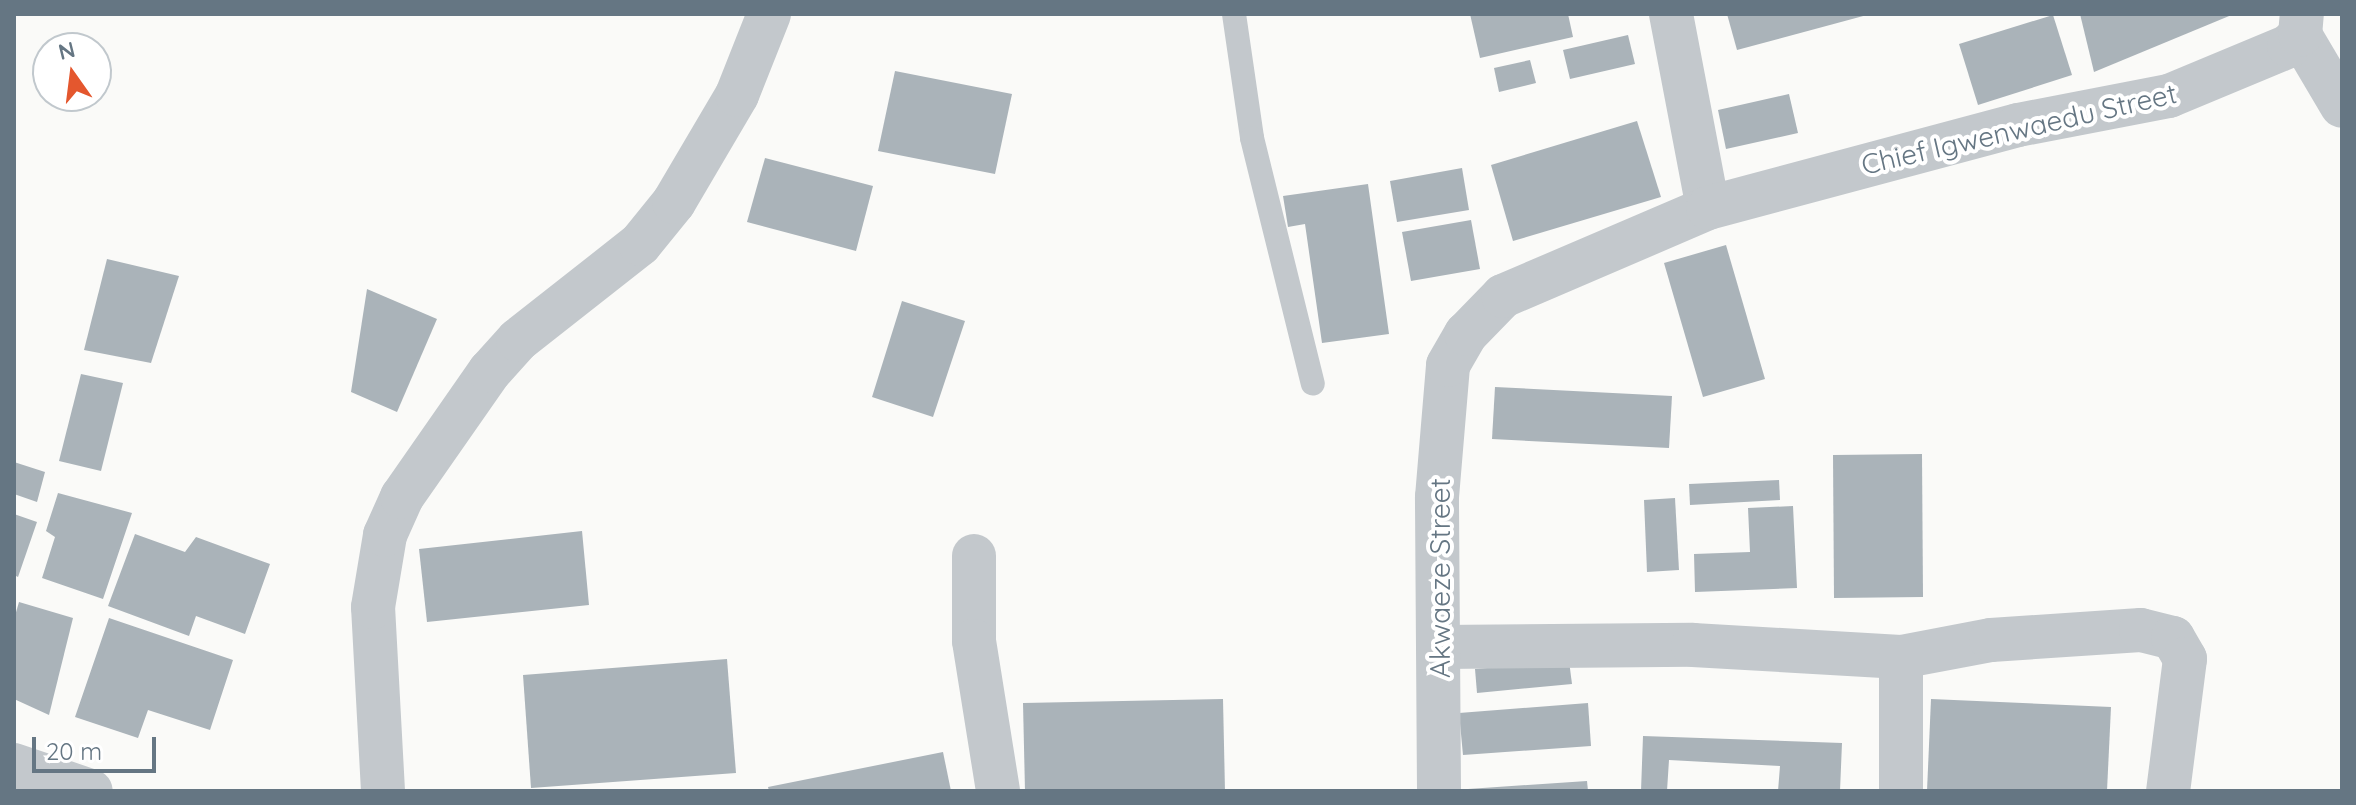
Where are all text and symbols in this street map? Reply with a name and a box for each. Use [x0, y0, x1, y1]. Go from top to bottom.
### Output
north arrow [32, 32, 112, 112]
text: N [55, 35, 78, 66]
street label: Chief Igwenwaedu Street [1858, 76, 2180, 182]
street label: Akwaeze Street [1423, 478, 1457, 678]
scale bar [36, 721, 160, 771]
text: 20 m [46, 736, 102, 766]

